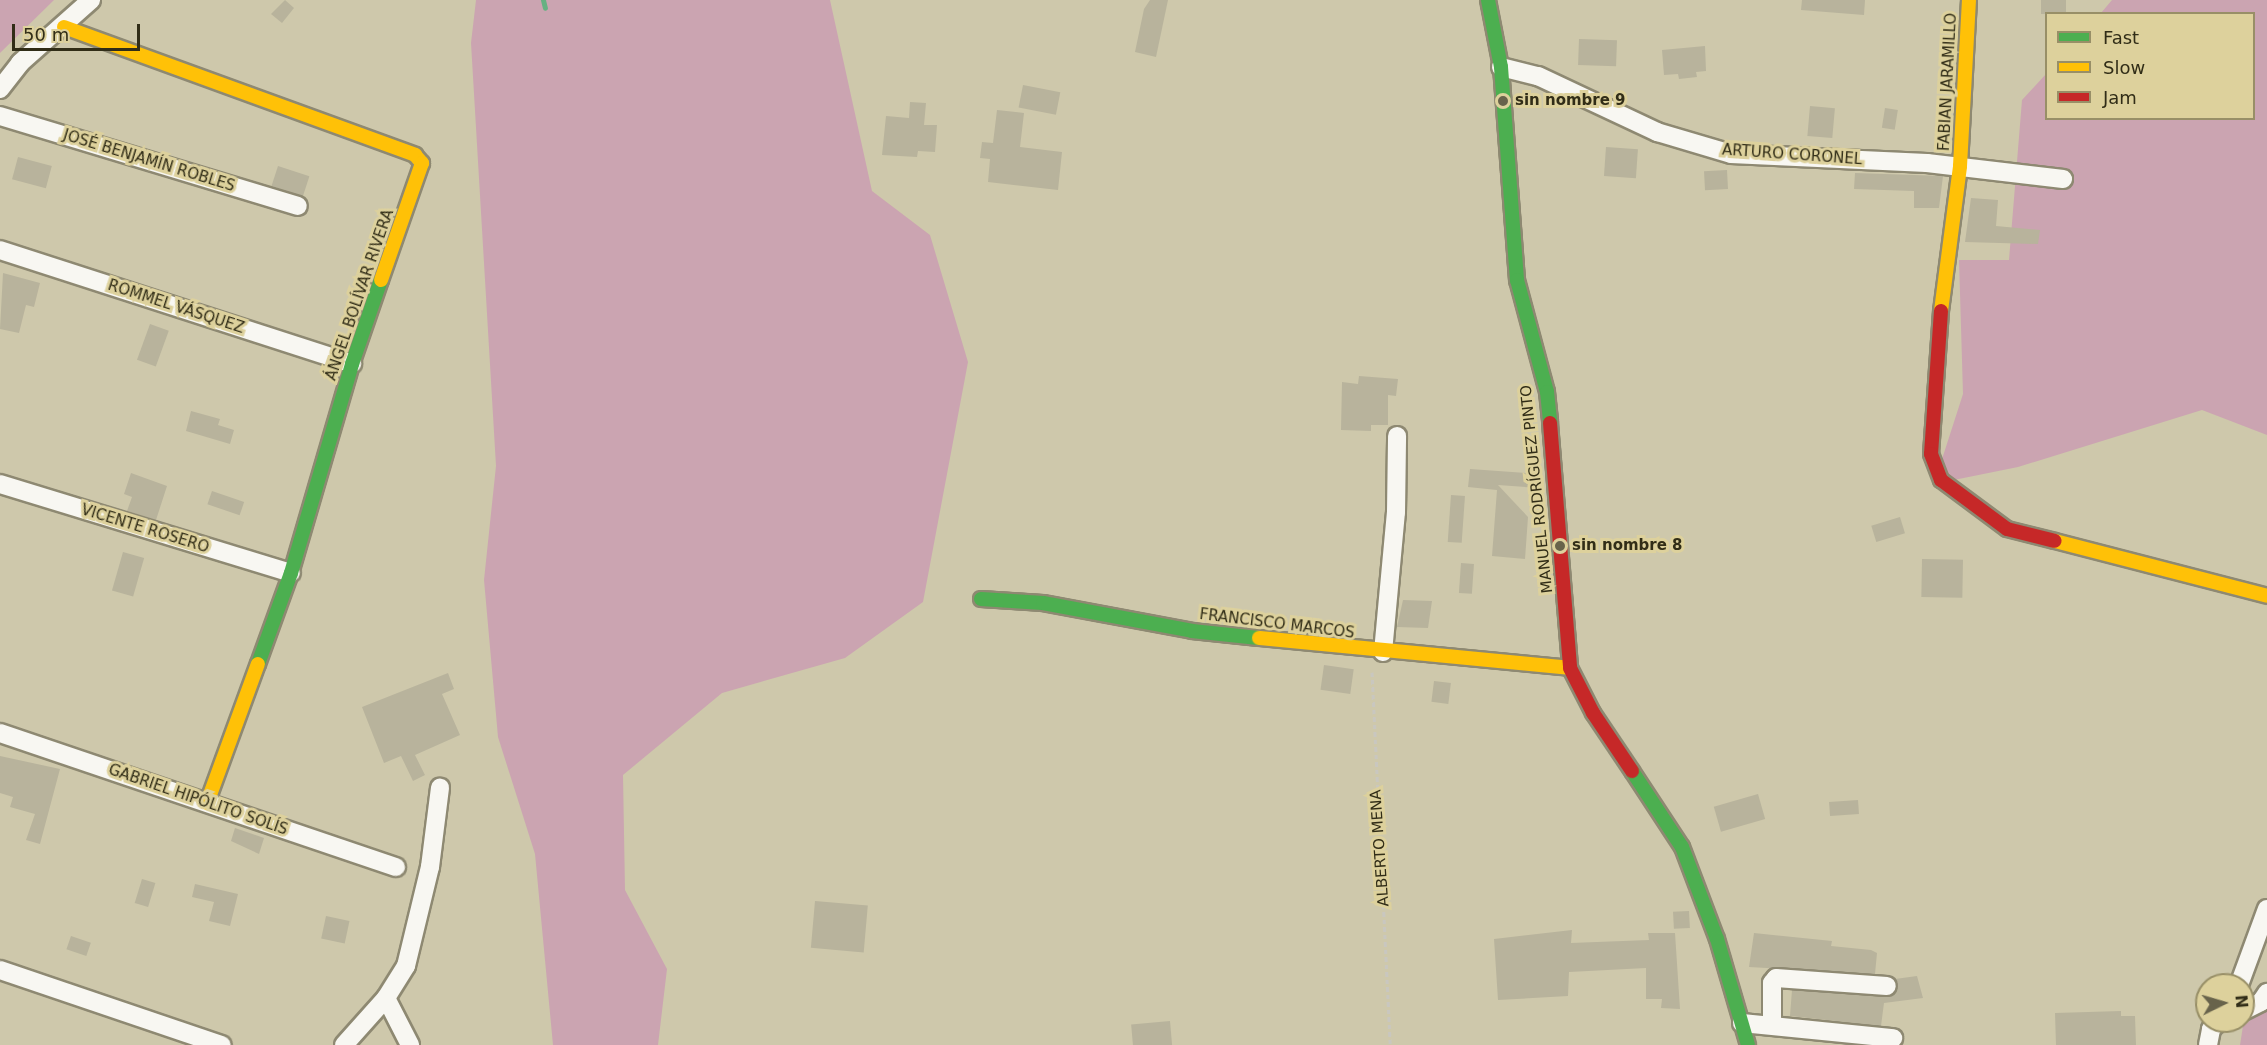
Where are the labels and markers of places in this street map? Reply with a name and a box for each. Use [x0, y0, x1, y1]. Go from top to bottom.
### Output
place label: sin nombre 9 [1515, 92, 1626, 110]
marker: sin nombre 9 [1496, 94, 1510, 108]
place label: sin nombre 8 [1572, 537, 1683, 555]
marker: sin nombre 8 [1553, 539, 1567, 553]

